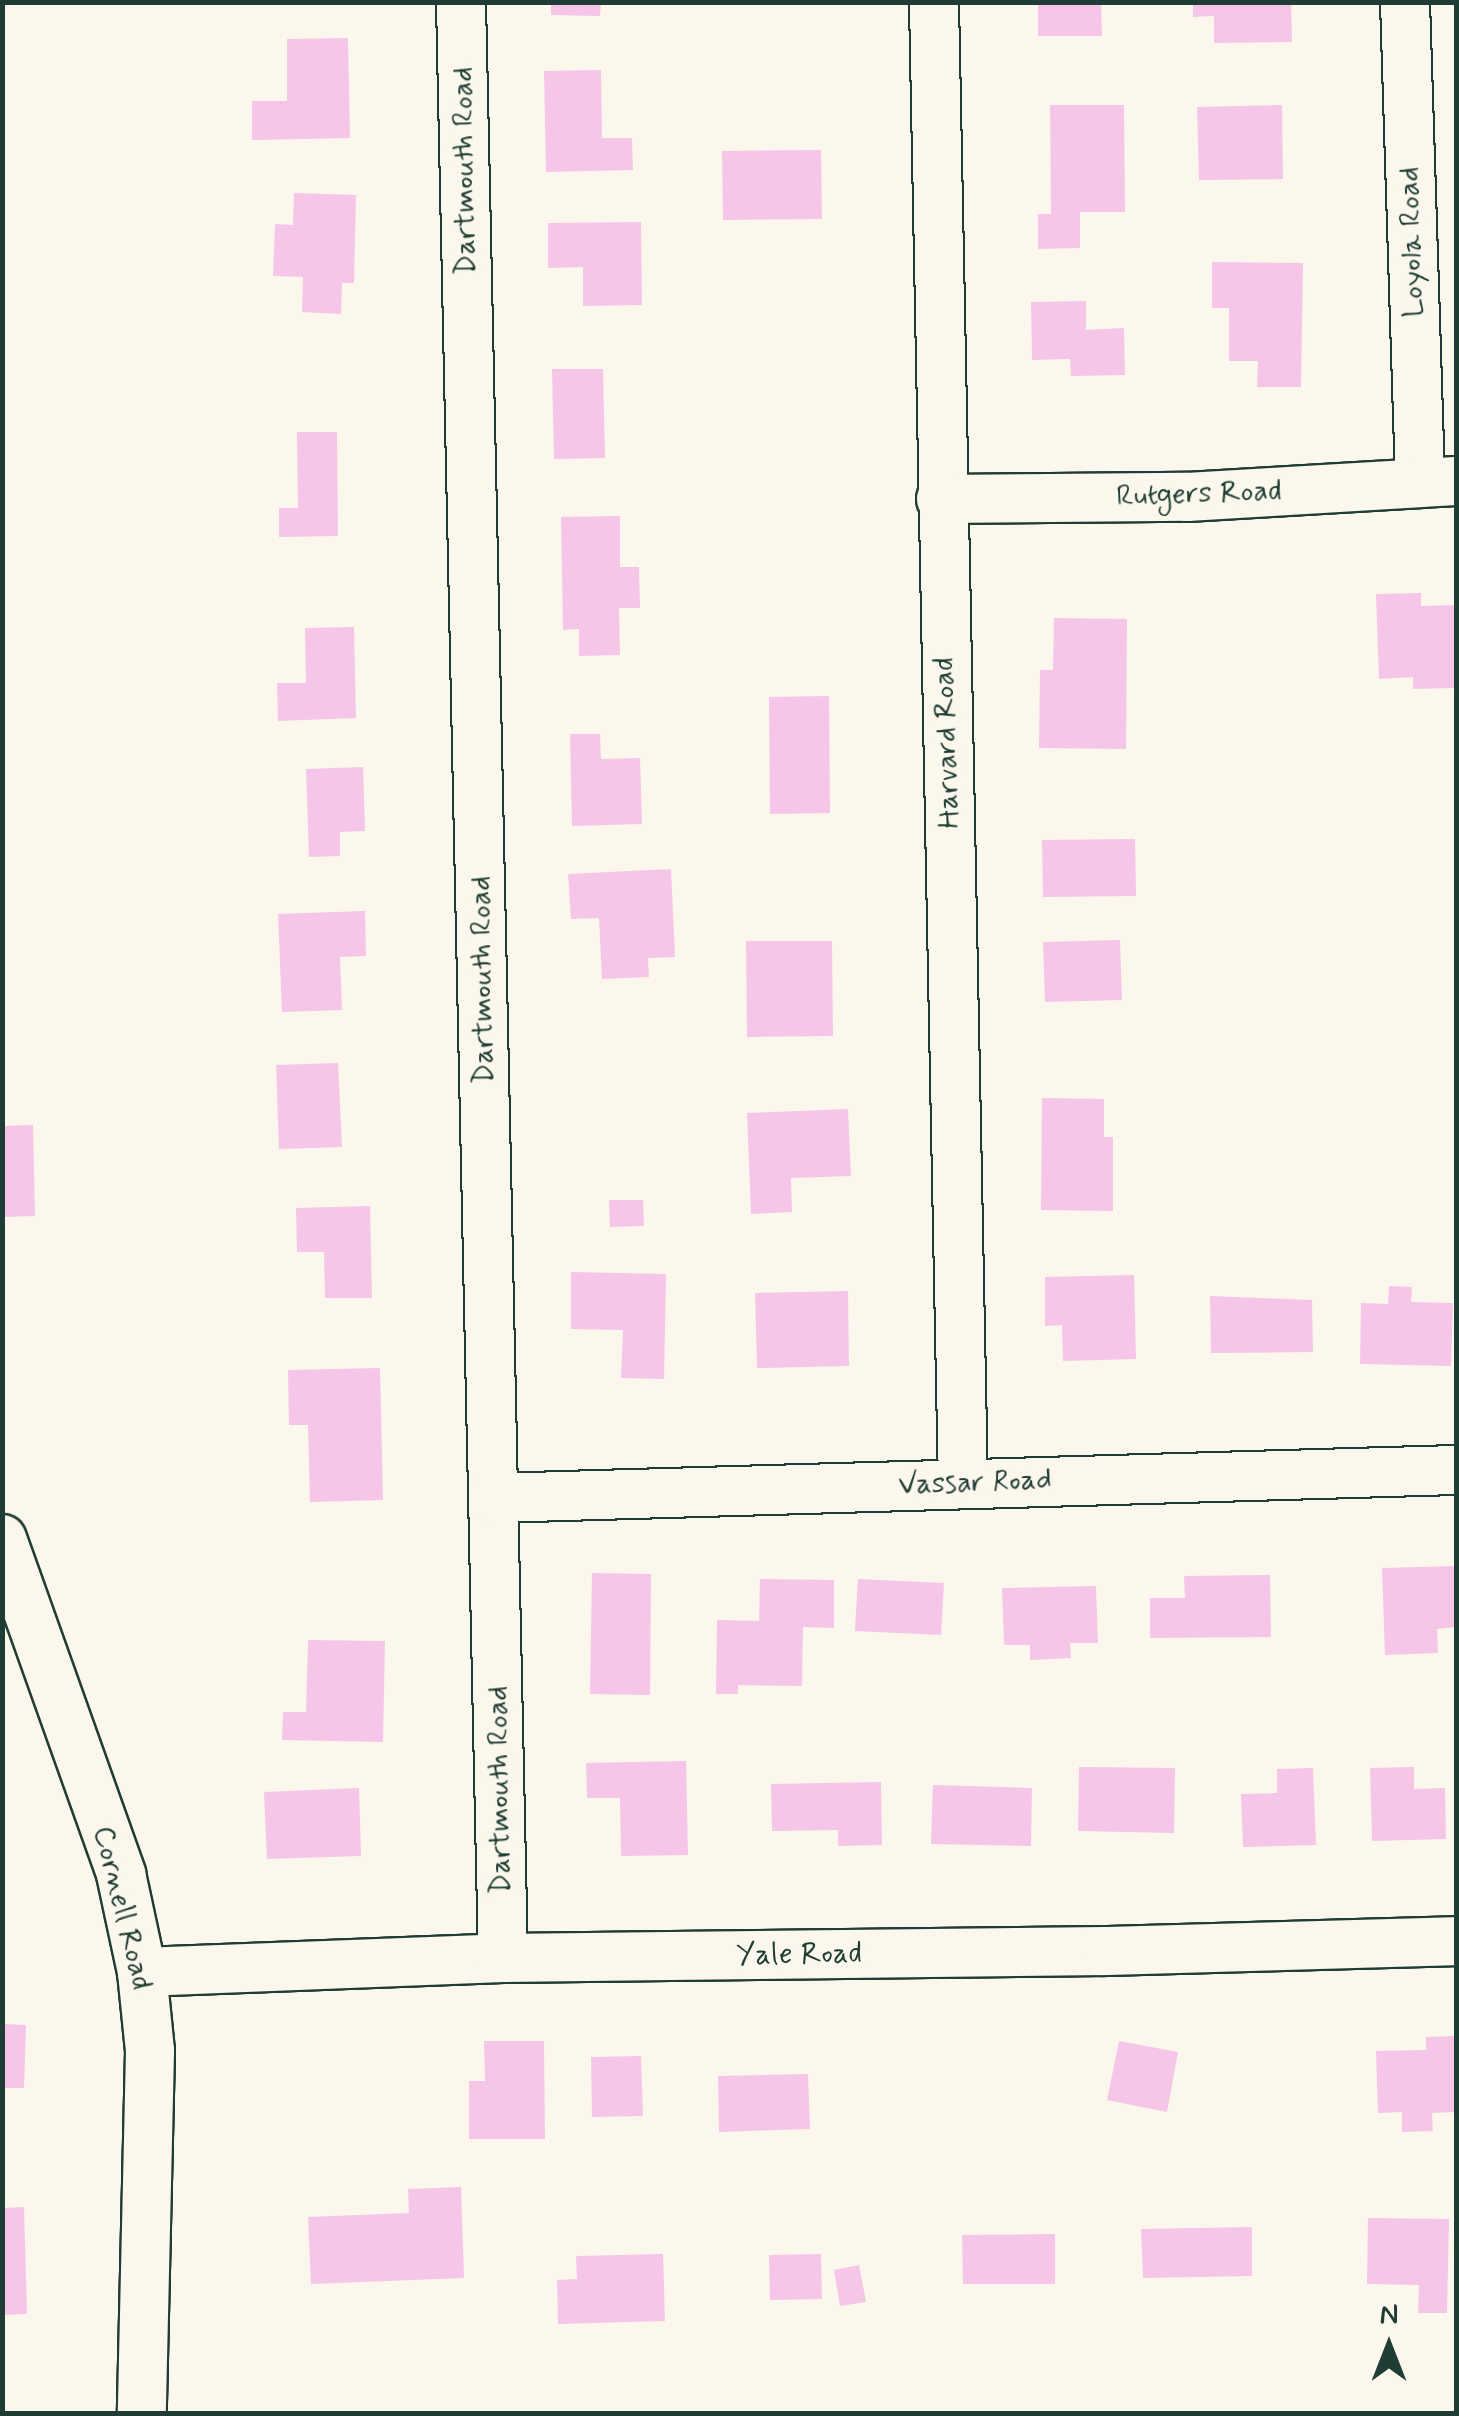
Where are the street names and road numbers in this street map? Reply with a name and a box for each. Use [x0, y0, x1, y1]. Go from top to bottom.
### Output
street label: Dartmouth Road [445, 66, 485, 276]
street label: Loyola Road [1391, 166, 1433, 318]
street label: Rutgers Road [1116, 473, 1282, 515]
street label: Harvard Road [926, 657, 968, 829]
street label: Dartmouth Road [463, 875, 503, 1085]
street label: Vassar Road [897, 1462, 1053, 1504]
street label: Dartmouth Road [480, 1685, 520, 1895]
street label: Cornell Road [84, 1823, 160, 1993]
street label: Yale Road [736, 1936, 862, 1974]

